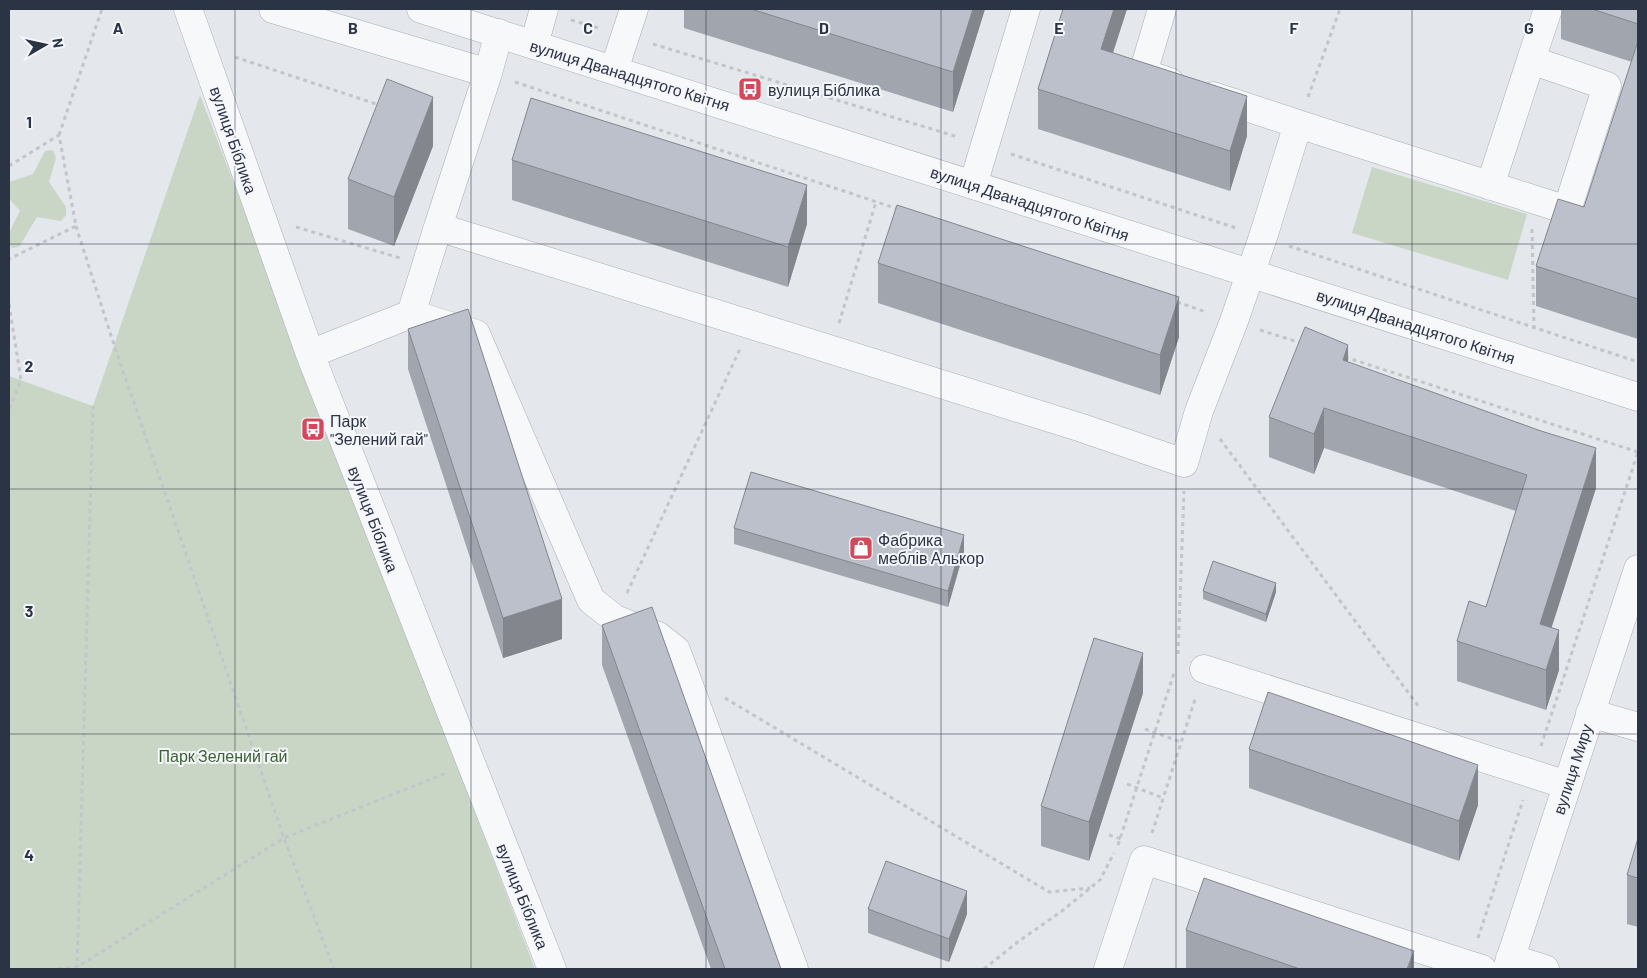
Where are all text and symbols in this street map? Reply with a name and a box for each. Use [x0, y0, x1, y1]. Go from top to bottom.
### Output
text: A [113, 18, 124, 37]
text: B [348, 18, 358, 37]
text: C [583, 18, 593, 37]
text: D [819, 18, 829, 37]
text: E [1054, 18, 1064, 37]
text: F [1290, 18, 1299, 37]
text: G [1524, 18, 1534, 37]
north arrow [20, 20, 70, 70]
street label: вулиця Дванадцятого Квітня [528, 36, 732, 114]
text: N [49, 37, 67, 49]
bus stop icon: вулиця Біблика [737, 76, 763, 102]
place label: вулиця Біблика [768, 80, 880, 99]
street label: вулиця Біблика [207, 84, 261, 196]
text: 1 [26, 112, 32, 131]
street label: вулиця Дванадцятого Квітня [928, 162, 1132, 244]
street label: вулиця Дванадцятого Квітня [1314, 285, 1518, 367]
text: 2 [25, 356, 34, 375]
place label: Парк "Зелений гай" [330, 411, 428, 448]
bus stop icon: Парк "Зелений гай" [300, 416, 326, 442]
street label: вулиця Біблика [345, 463, 403, 575]
place label: Фабрика меблів Алькор [878, 530, 984, 567]
shop icon: Фабрика меблів Алькор [848, 535, 874, 561]
text: 3 [25, 601, 33, 620]
street label: вулиця Миру [1548, 721, 1596, 817]
park label: Парк Зелений гай [159, 746, 288, 765]
street label: вулиця Біблика [493, 840, 553, 952]
text: 4 [24, 845, 34, 864]

